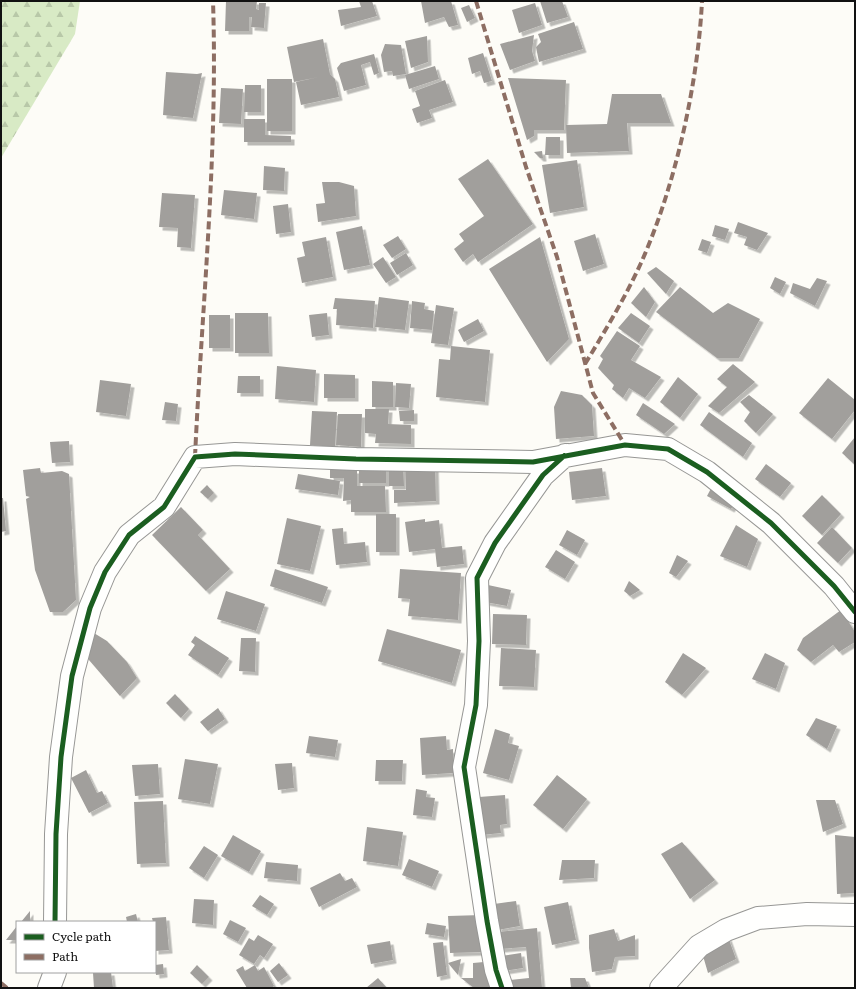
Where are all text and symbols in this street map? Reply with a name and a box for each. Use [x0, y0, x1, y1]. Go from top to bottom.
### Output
legend [16, 921, 156, 973]
text: Cycle path [52, 927, 112, 945]
text: Path [52, 947, 78, 965]

